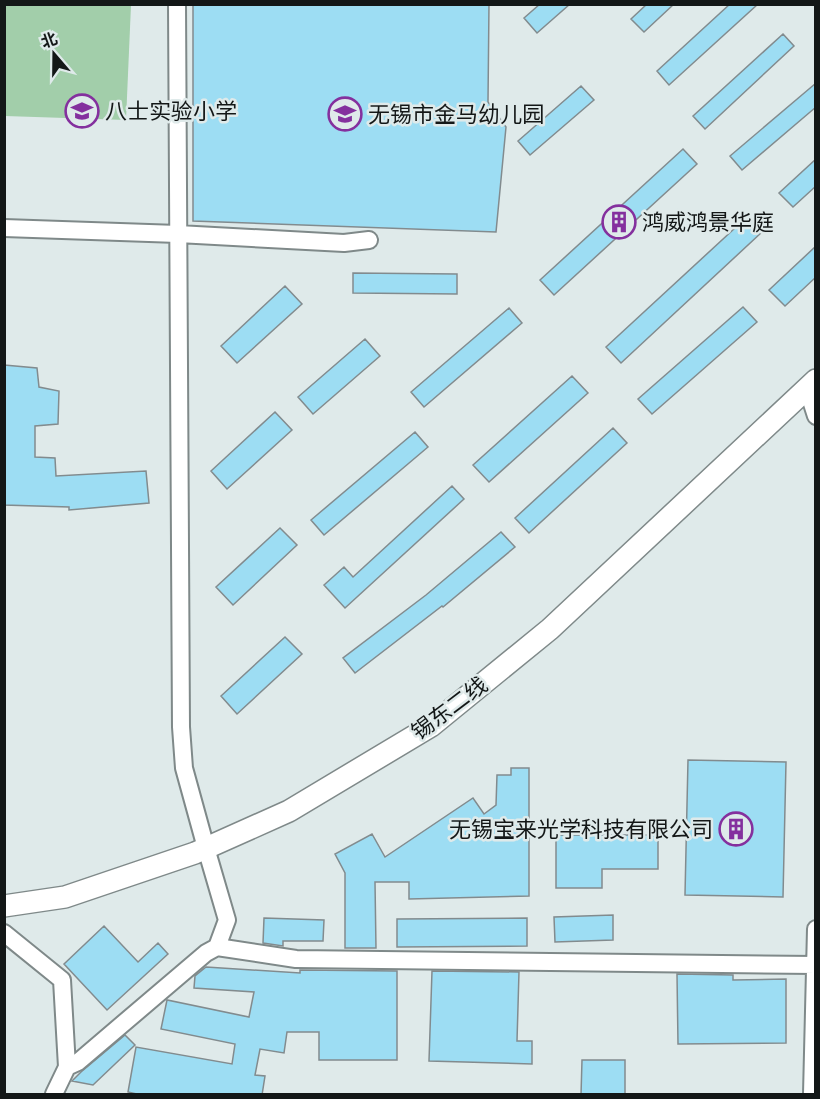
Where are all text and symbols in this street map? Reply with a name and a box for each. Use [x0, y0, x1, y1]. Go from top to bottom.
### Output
north arrow [24, 24, 84, 84]
text: 北 [38, 28, 59, 51]
school or university icon: 八士实验小学 [64, 93, 100, 129]
school or university icon: 无锡市金马幼儿园 [327, 96, 363, 132]
place label: 八士实验小学 [105, 97, 237, 123]
place label: 无锡市金马幼儿园 [368, 100, 544, 126]
building icon: 鸿威鸿景华庭 [601, 204, 637, 240]
place label: 鸿威鸿景华庭 [642, 208, 774, 234]
street label: 锡东二线 [405, 670, 491, 744]
building icon: 无锡宝来光学科技有限公司 [718, 811, 754, 847]
place label: 无锡宝来光学科技有限公司 [449, 815, 713, 841]

